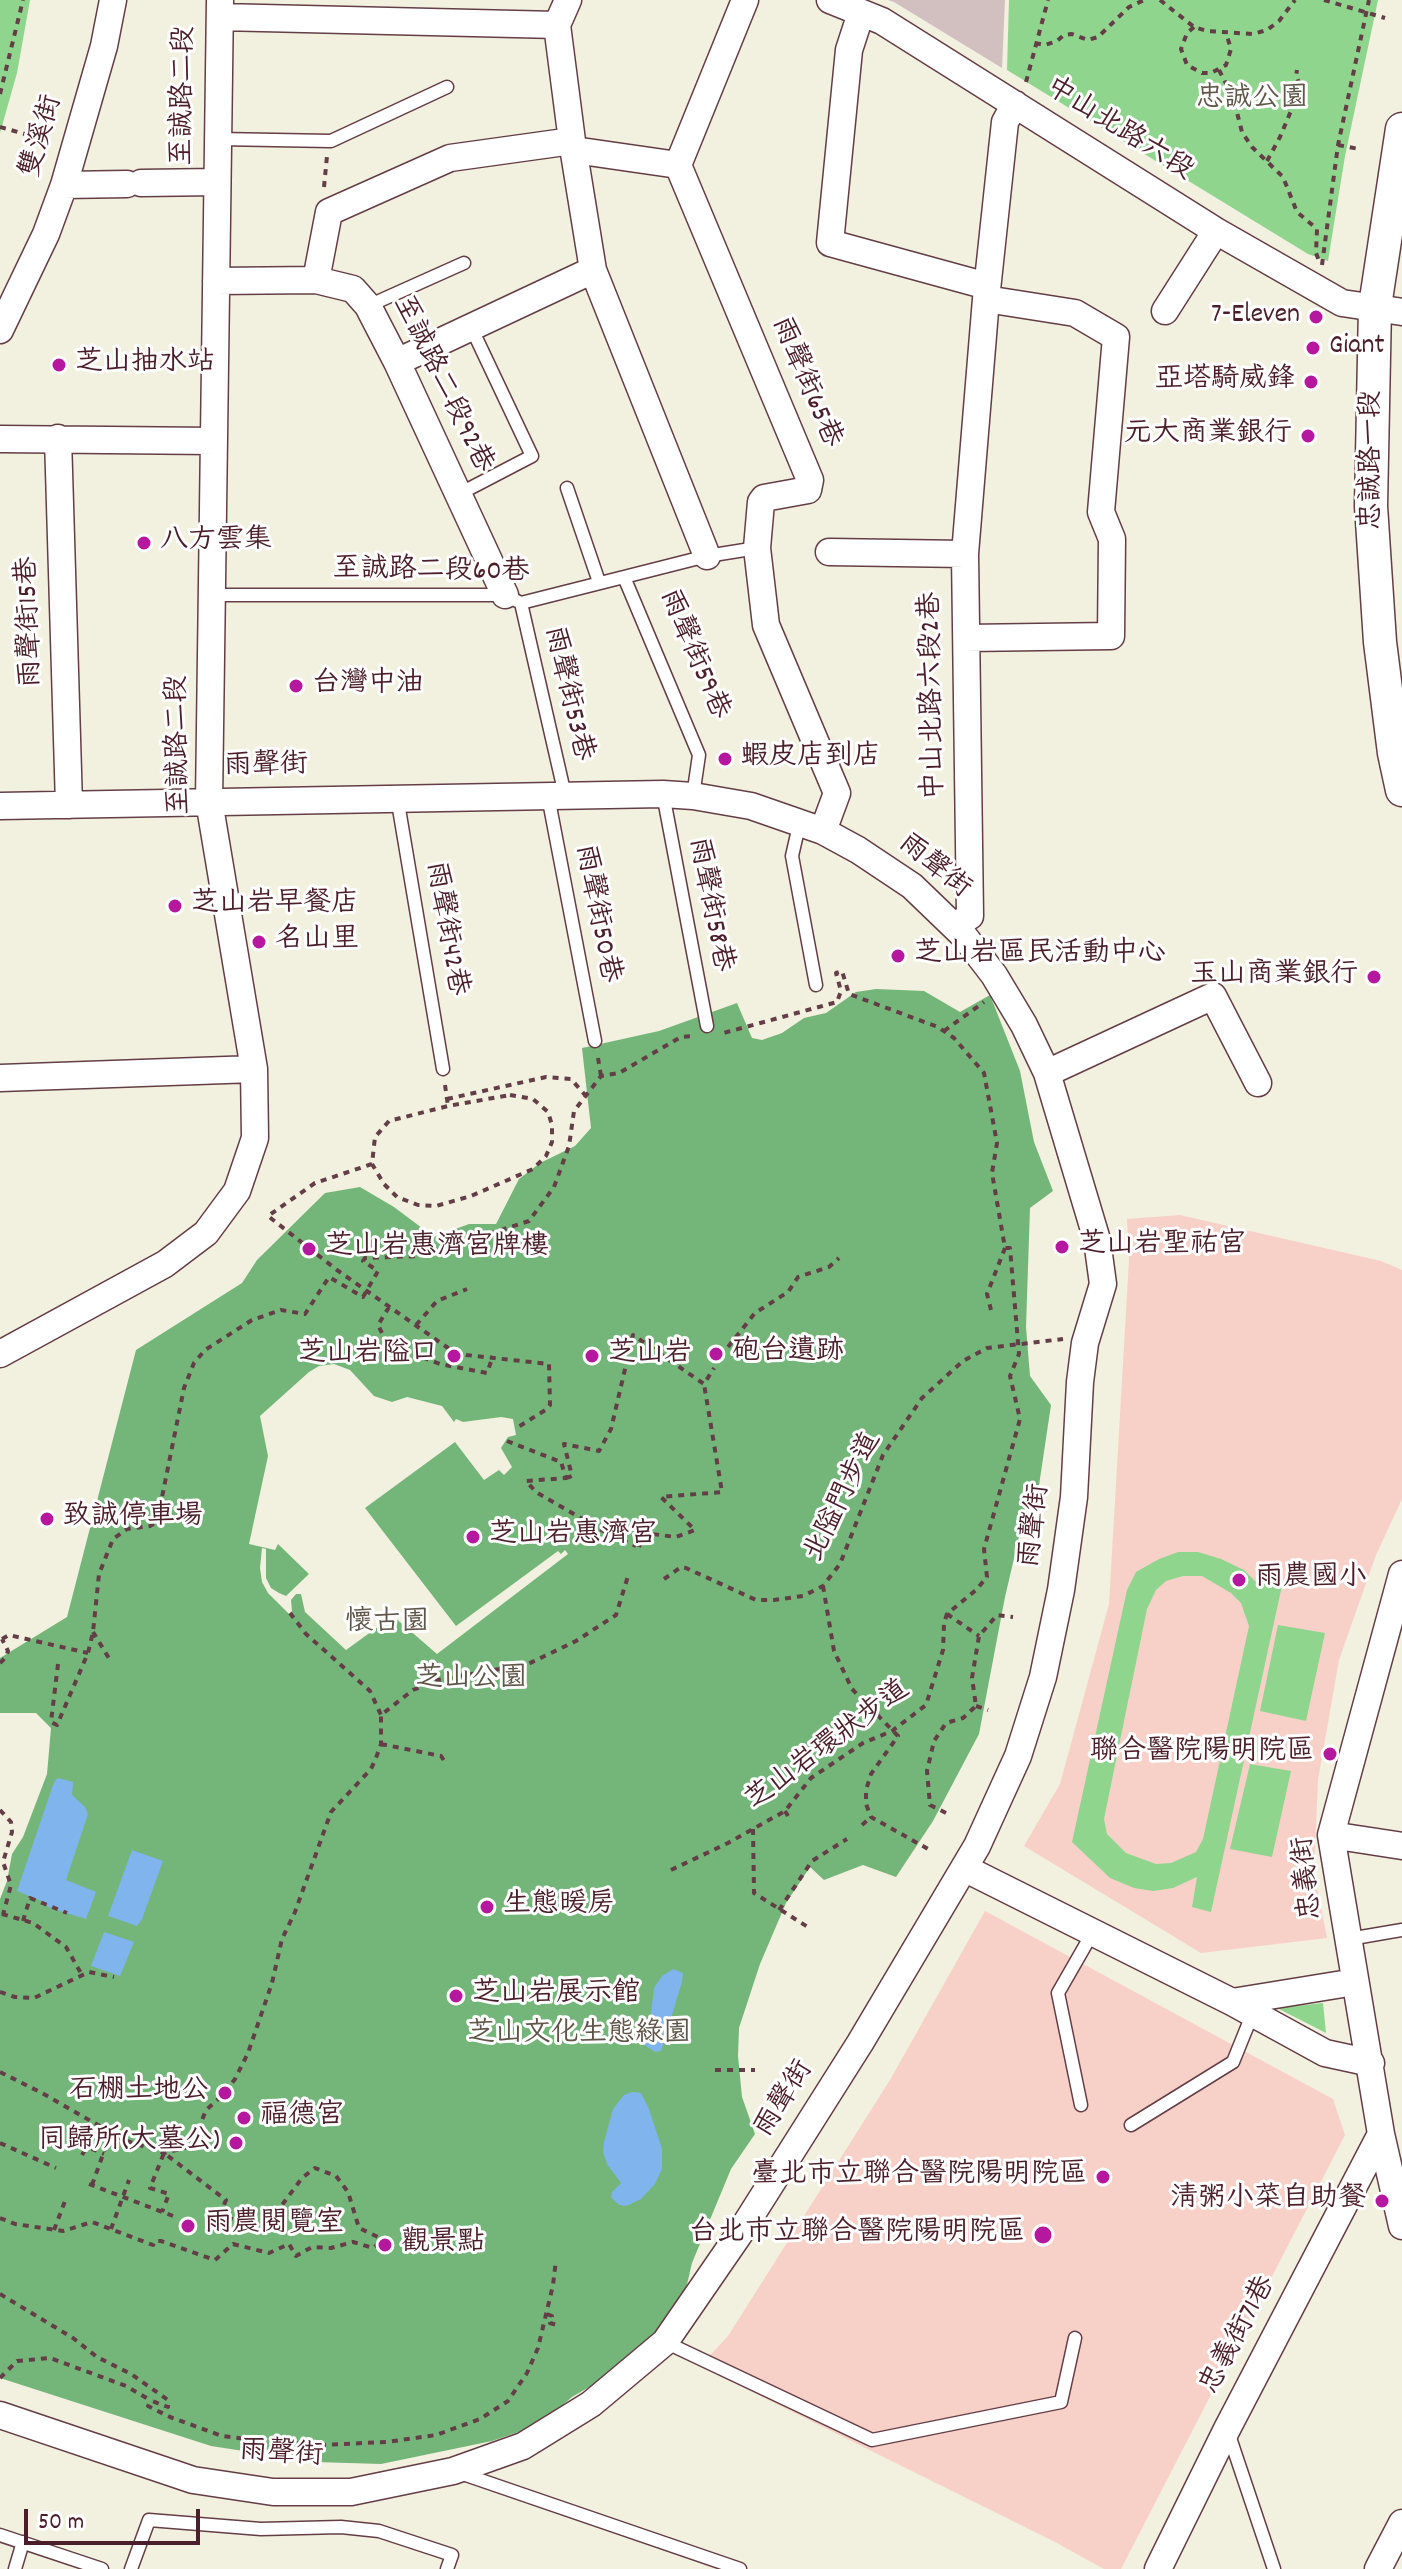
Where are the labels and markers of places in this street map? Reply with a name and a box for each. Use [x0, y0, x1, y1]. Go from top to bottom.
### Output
place label: 7-Eleven [1211, 300, 1300, 334]
marker: 7-Eleven [1307, 308, 1325, 326]
place label: Giant [1329, 331, 1385, 365]
marker: Giant [1304, 339, 1322, 357]
place label: 芝山抽水站 [75, 348, 215, 382]
marker: 芝山抽水站 [50, 356, 68, 374]
place label: 亞塔騎威鋒 [1155, 365, 1295, 399]
marker: 亞塔騎威鋒 [1302, 373, 1320, 391]
place label: 元大商業銀行 [1124, 419, 1292, 453]
marker: 元大商業銀行 [1299, 427, 1317, 445]
place label: 八方雲集 [160, 526, 272, 560]
marker: 八方雲集 [135, 534, 153, 552]
place label: 台灣中油 [312, 669, 424, 703]
marker: 台灣中油 [287, 677, 305, 695]
place label: 蝦皮店到店 [741, 742, 881, 776]
marker: 蝦皮店到店 [716, 750, 734, 768]
place label: 芝山岩早餐店 [191, 889, 359, 923]
marker: 芝山岩早餐店 [166, 897, 184, 915]
place label: 名山里 [275, 925, 359, 959]
marker: 名山里 [250, 933, 268, 951]
place label: 芝山岩區民活動中心 [914, 939, 1166, 973]
marker: 芝山岩區民活動中心 [889, 947, 907, 965]
place label: 玉山商業銀行 [1190, 960, 1358, 994]
marker: 玉山商業銀行 [1365, 968, 1383, 986]
place label: 芝山岩聖祐宮 [1078, 1230, 1246, 1264]
place label: 芝山岩惠濟宮牌樓 [325, 1232, 549, 1266]
marker: 芝山岩聖祐宮 [1053, 1238, 1071, 1256]
marker: 芝山岩惠濟宮牌樓 [300, 1240, 318, 1258]
place label: 砲台遺跡 [732, 1337, 844, 1371]
place label: 芝山岩隘口 [298, 1339, 438, 1373]
place label: 芝山岩 [608, 1339, 692, 1373]
marker: 砲台遺跡 [707, 1345, 725, 1363]
marker: 芝山岩隘口 [445, 1347, 463, 1365]
marker: 芝山岩 [583, 1347, 601, 1365]
place label: 致誠停車場 [63, 1502, 203, 1536]
marker: 致誠停車場 [38, 1510, 56, 1528]
place label: 芝山岩惠濟宮 [489, 1520, 657, 1554]
marker: 芝山岩惠濟宮 [464, 1528, 482, 1546]
place label: 雨農國小 [1255, 1563, 1367, 1597]
marker: 雨農國小 [1230, 1571, 1248, 1589]
place label: 聯合醫院陽明院區 [1090, 1737, 1314, 1771]
marker: 聯合醫院陽明院區 [1321, 1745, 1339, 1763]
place label: 生態暖房 [503, 1890, 615, 1924]
marker: 生態暖房 [478, 1898, 496, 1916]
place label: 芝山岩展示館 [472, 1979, 640, 2013]
marker: 芝山岩展示館 [447, 1987, 465, 2005]
place label: 石棚土地公 [69, 2076, 209, 2110]
marker: 石棚土地公 [216, 2084, 234, 2102]
place label: 福德宮 [260, 2101, 344, 2135]
marker: 福德宮 [235, 2109, 253, 2127]
place label: 同歸所(大墓公) [38, 2126, 220, 2160]
marker: 同歸所(大墓公) [227, 2134, 245, 2152]
place label: 臺北市立聯合醫院陽明院區 [751, 2160, 1087, 2194]
marker: 臺北市立聯合醫院陽明院區 [1094, 2168, 1112, 2186]
place label: 清粥小菜自助餐 [1170, 2184, 1366, 2218]
marker: 清粥小菜自助餐 [1373, 2192, 1391, 2210]
place label: 雨農閱覽室 [204, 2209, 344, 2243]
marker: 雨農閱覽室 [179, 2217, 197, 2235]
place label: 台北市立聯合醫院陽明院區 [689, 2218, 1025, 2252]
marker: 台北市立聯合醫院陽明院區 [1032, 2224, 1054, 2246]
place label: 觀景點 [401, 2228, 485, 2262]
marker: 觀景點 [376, 2236, 394, 2254]

